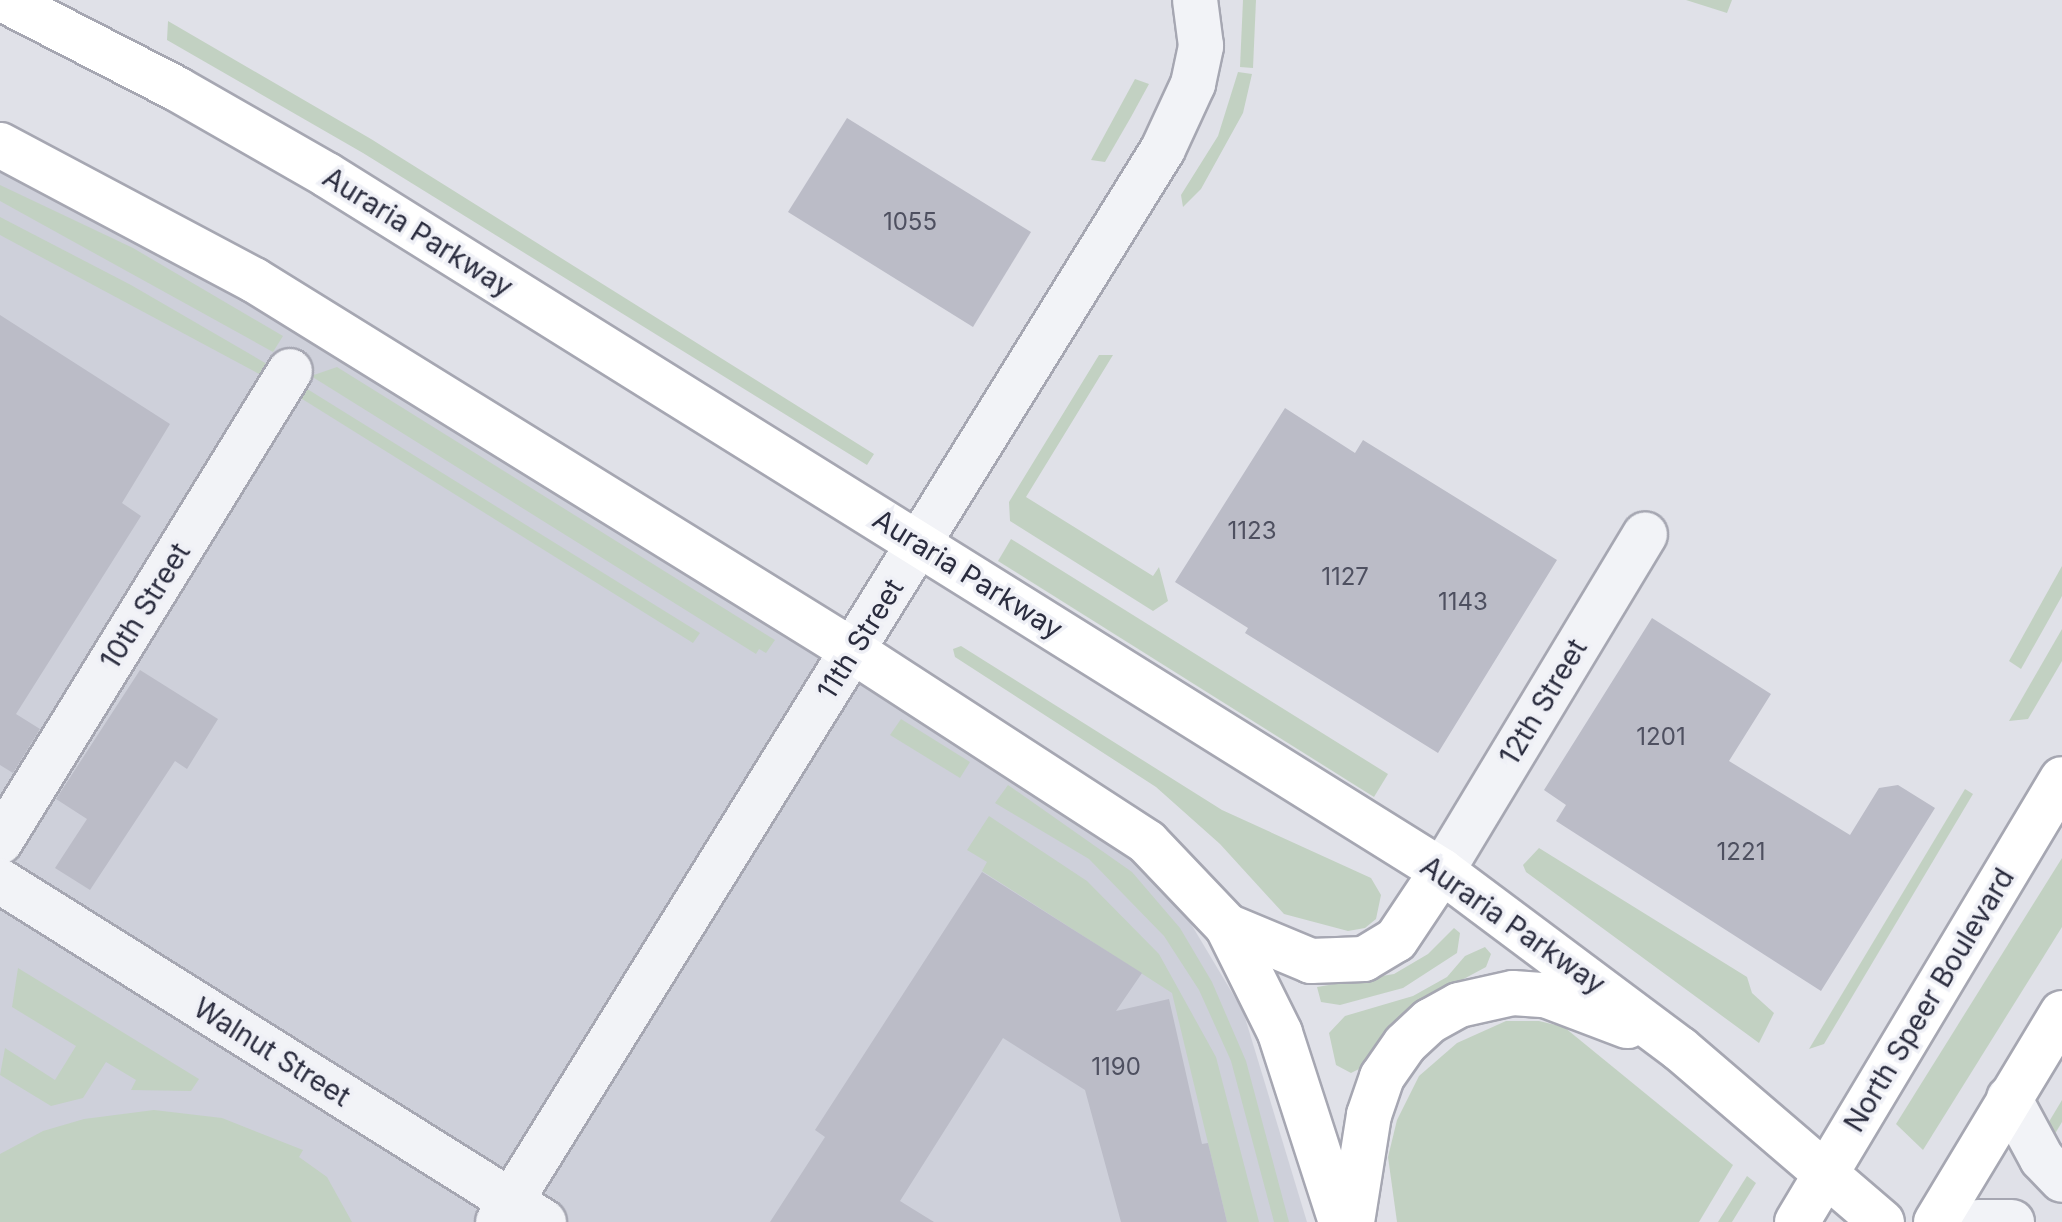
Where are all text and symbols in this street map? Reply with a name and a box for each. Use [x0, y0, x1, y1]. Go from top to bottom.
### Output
street label: Auraria Parkway [317, 160, 519, 304]
house number: 1055 [883, 208, 937, 236]
street label: Auraria Parkway [867, 502, 1069, 646]
house number: 1123 [1228, 517, 1276, 545]
street label: 10th Street [93, 537, 197, 675]
house number: 1127 [1321, 563, 1369, 591]
street label: 11th Street [810, 573, 910, 705]
house number: 1143 [1438, 588, 1488, 616]
street label: 12th Street [1492, 633, 1594, 771]
house number: 1201 [1636, 723, 1686, 751]
house number: 1221 [1717, 838, 1765, 866]
street label: Auraria Parkway [1414, 849, 1612, 1001]
street label: North Speer Boulevard [1837, 862, 2021, 1138]
street label: Walnut Street [188, 991, 356, 1113]
house number: 1190 [1091, 1053, 1141, 1081]

